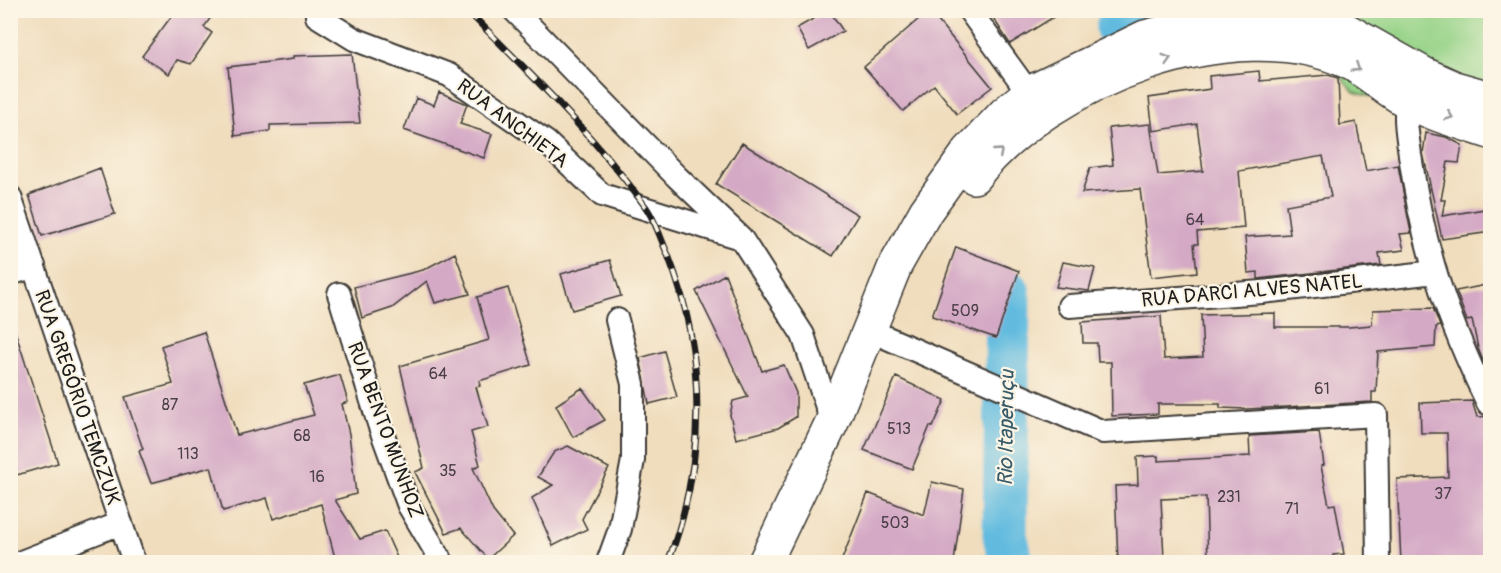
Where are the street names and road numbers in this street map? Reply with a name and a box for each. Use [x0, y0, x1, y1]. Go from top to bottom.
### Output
street label: RUA ANCHIETA [452, 73, 573, 173]
street label: RUA DARCI ALVES NATEL [1140, 268, 1364, 313]
street label: RUA GREGÓRIO TEMCZUK [29, 286, 126, 508]
street label: RUA BENTO MUNHOZ [342, 338, 429, 522]

